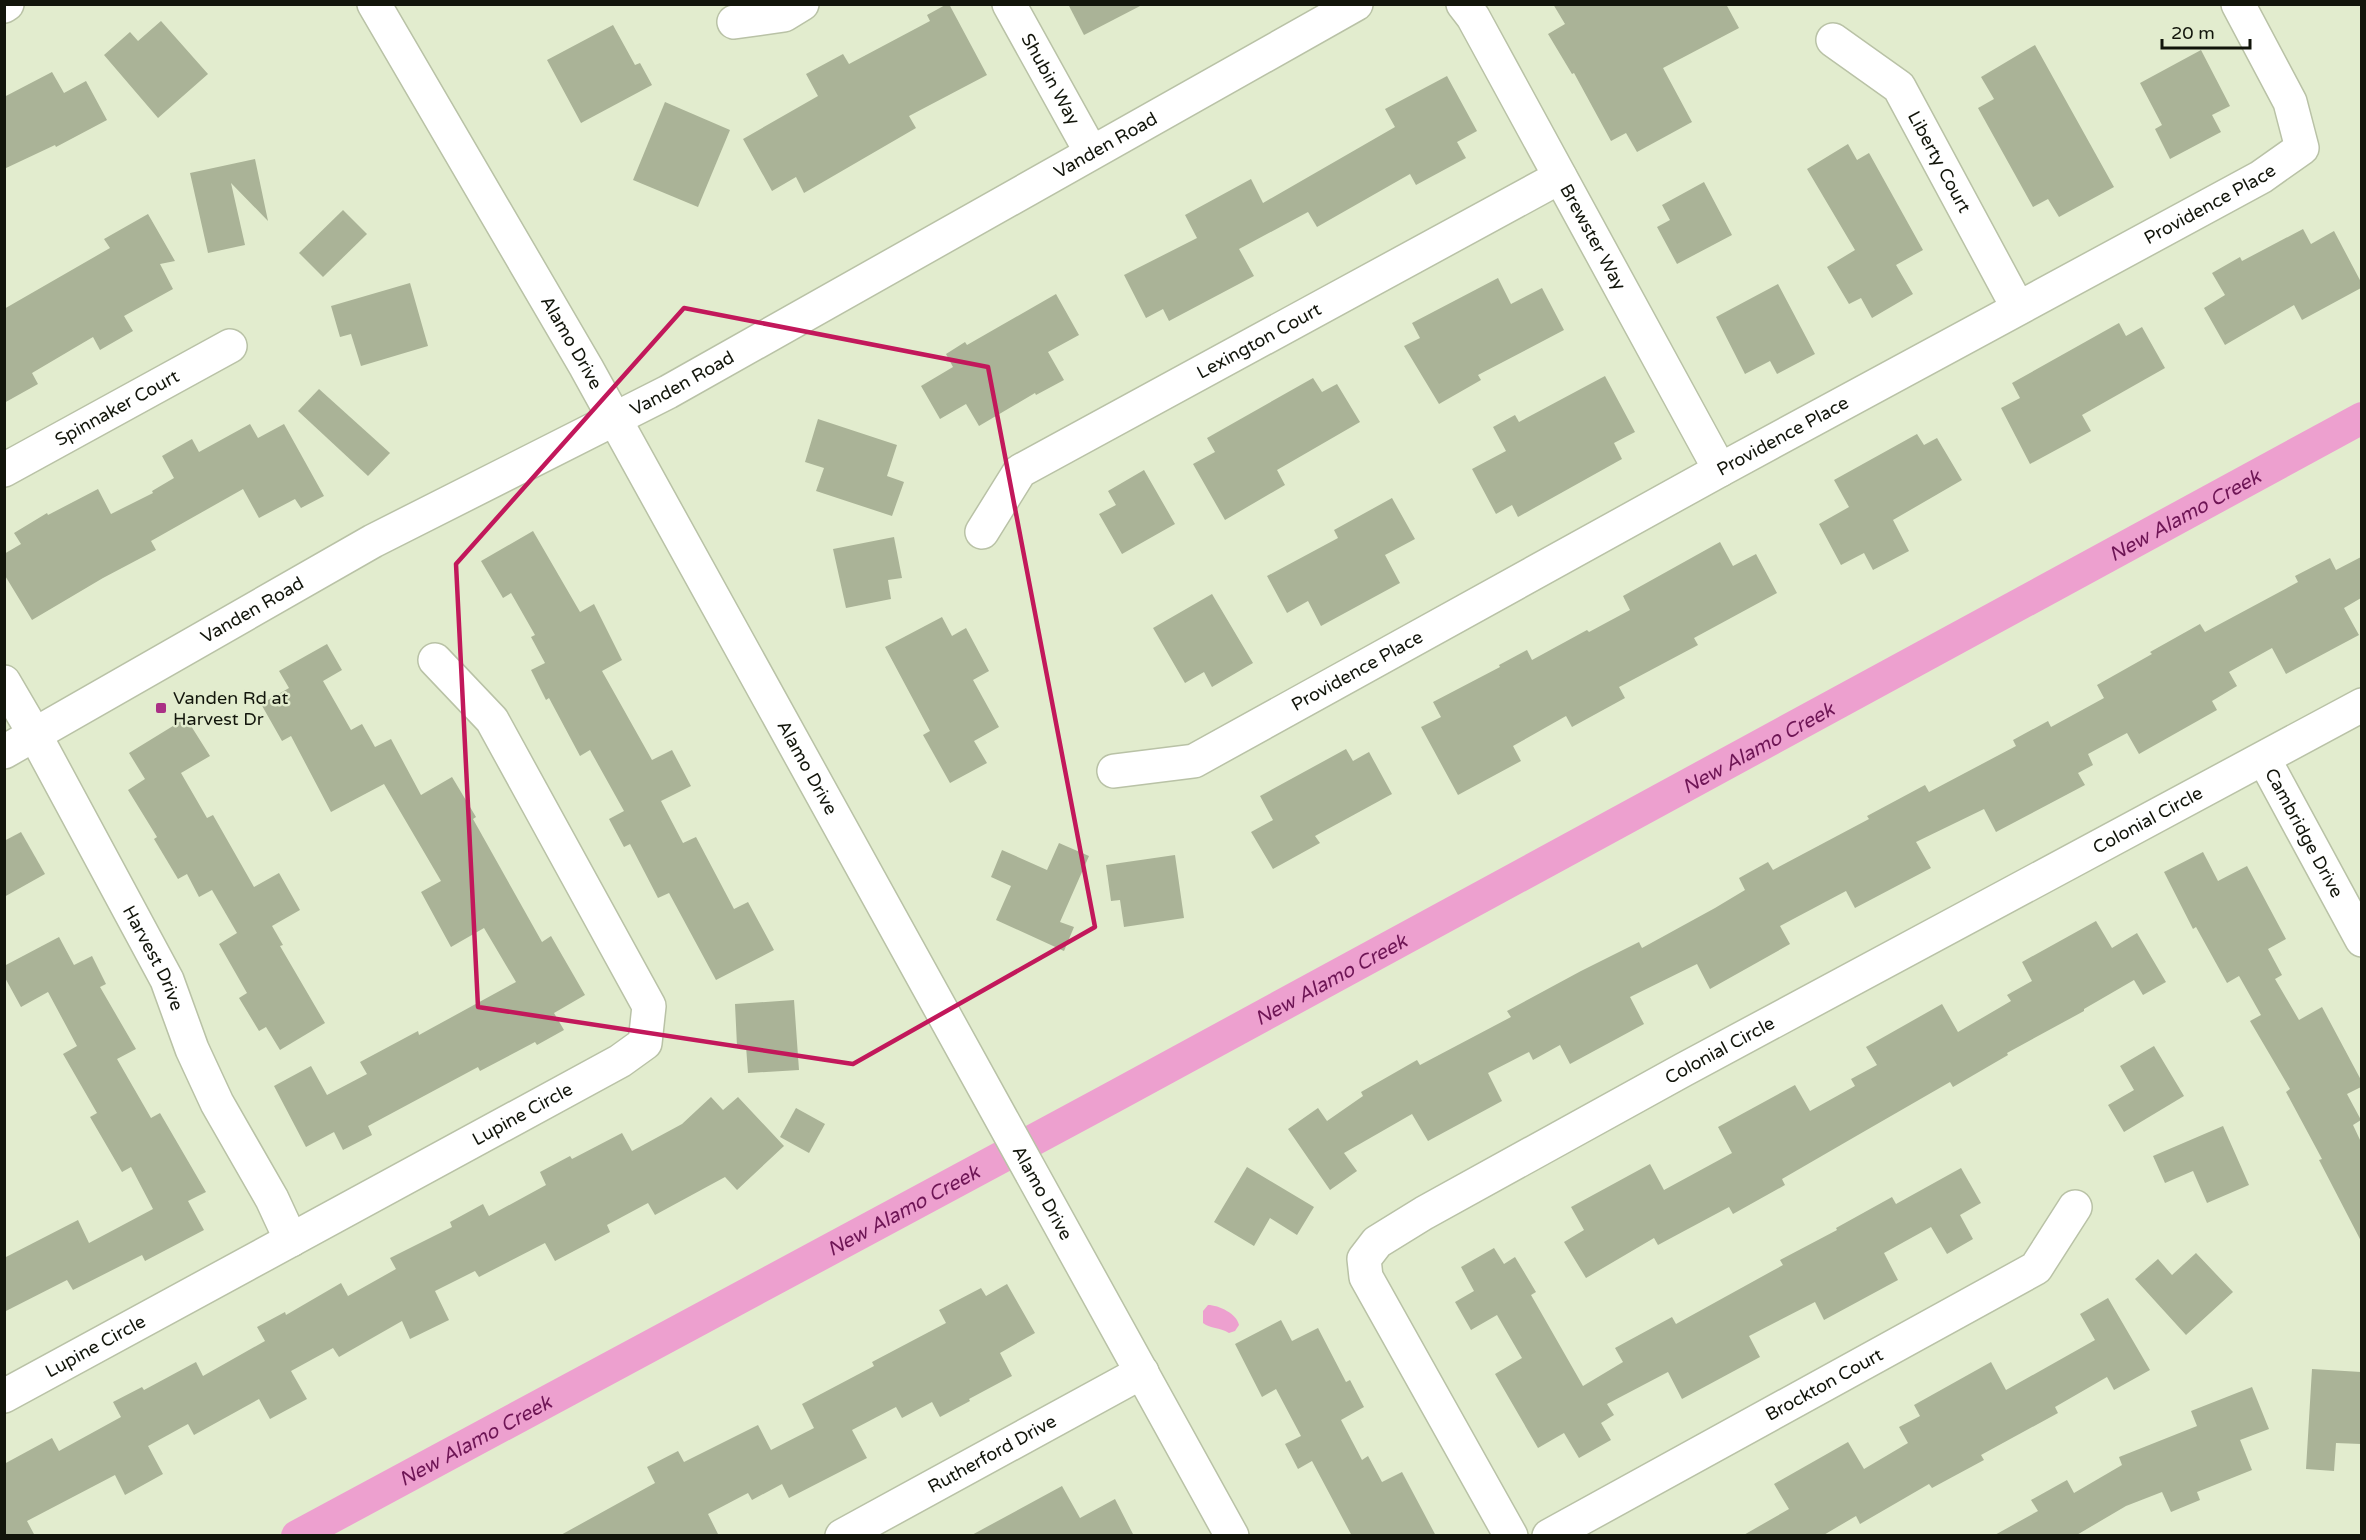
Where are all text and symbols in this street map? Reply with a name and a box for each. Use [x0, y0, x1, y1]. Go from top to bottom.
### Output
scale bar [2162, 12, 2250, 50]
text: 20 m [2171, 22, 2215, 44]
street label: Shubin Way [1016, 30, 1085, 129]
street label: Vanden Road [1050, 107, 1161, 183]
street label: Liberty Court [1903, 107, 1976, 217]
street label: Providence Place [2140, 159, 2280, 249]
street label: Brewster Way [1555, 180, 1631, 294]
street label: Alamo Drive [536, 292, 607, 393]
street label: Lexington Court [1193, 298, 1325, 384]
street label: Vanden Road [626, 346, 738, 420]
street label: Spinnaker Court [51, 365, 183, 451]
street label: Providence Place [1713, 391, 1852, 481]
water label: New Alamo Creek [2105, 464, 2267, 567]
street label: Vanden Road [197, 572, 308, 648]
street label: Providence Place [1288, 626, 1427, 716]
place label: Vanden Rd at Harvest Dr [173, 687, 289, 730]
water label: New Alamo Creek [1678, 697, 1841, 800]
marker: Vanden Rd at Harvest Dr [154, 701, 168, 715]
street label: Alamo Drive [772, 716, 842, 819]
street label: Cambridge Drive [2260, 764, 2348, 901]
street label: Colonial Circle [2089, 782, 2206, 859]
street label: Harvest Drive [118, 902, 188, 1014]
water label: New Alamo Creek [1251, 929, 1413, 1031]
street label: Colonial Circle [1661, 1012, 1778, 1089]
street label: Lupine Circle [468, 1078, 576, 1150]
street label: Alamo Drive [1008, 1142, 1077, 1244]
water label: New Alamo Creek [823, 1159, 986, 1262]
street label: Lupine Circle [41, 1310, 149, 1382]
street label: Brockton Court [1762, 1343, 1887, 1426]
water label: New Alamo Creek [395, 1390, 558, 1492]
street label: Rutherford Drive [924, 1410, 1060, 1498]

